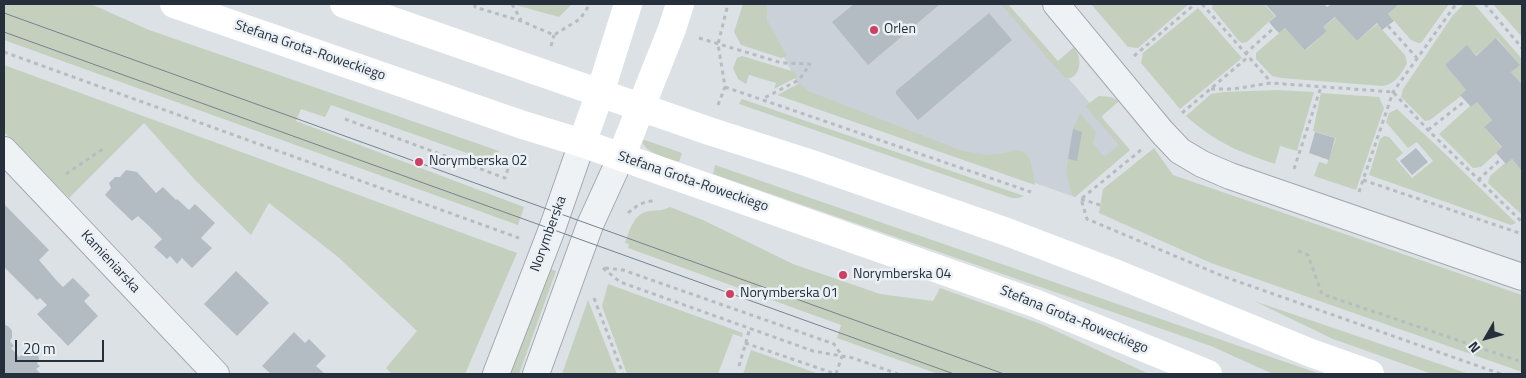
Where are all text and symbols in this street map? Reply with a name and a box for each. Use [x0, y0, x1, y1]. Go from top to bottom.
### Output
street label: Stefana Grota-Roweckiego [232, 17, 388, 85]
place label: Orlen [884, 22, 916, 38]
marker: Orlen [868, 24, 880, 36]
street label: Stefana Grota-Roweckiego [615, 148, 771, 216]
place label: Norymberska 02 [429, 154, 527, 170]
marker: Norymberska 02 [413, 156, 425, 168]
street label: Norymberska [528, 194, 570, 274]
street label: Kamieniarska [77, 227, 143, 297]
place label: Norymberska 04 [853, 267, 951, 283]
marker: Norymberska 04 [837, 269, 849, 281]
street label: Stefana Grota-Roweckiego [997, 283, 1151, 357]
place label: Norymberska 01 [740, 286, 838, 302]
marker: Norymberska 01 [724, 288, 736, 300]
north arrow [1461, 313, 1511, 363]
scale bar [18, 330, 106, 362]
text: 20 m [23, 337, 56, 360]
text: N [1463, 337, 1485, 358]

